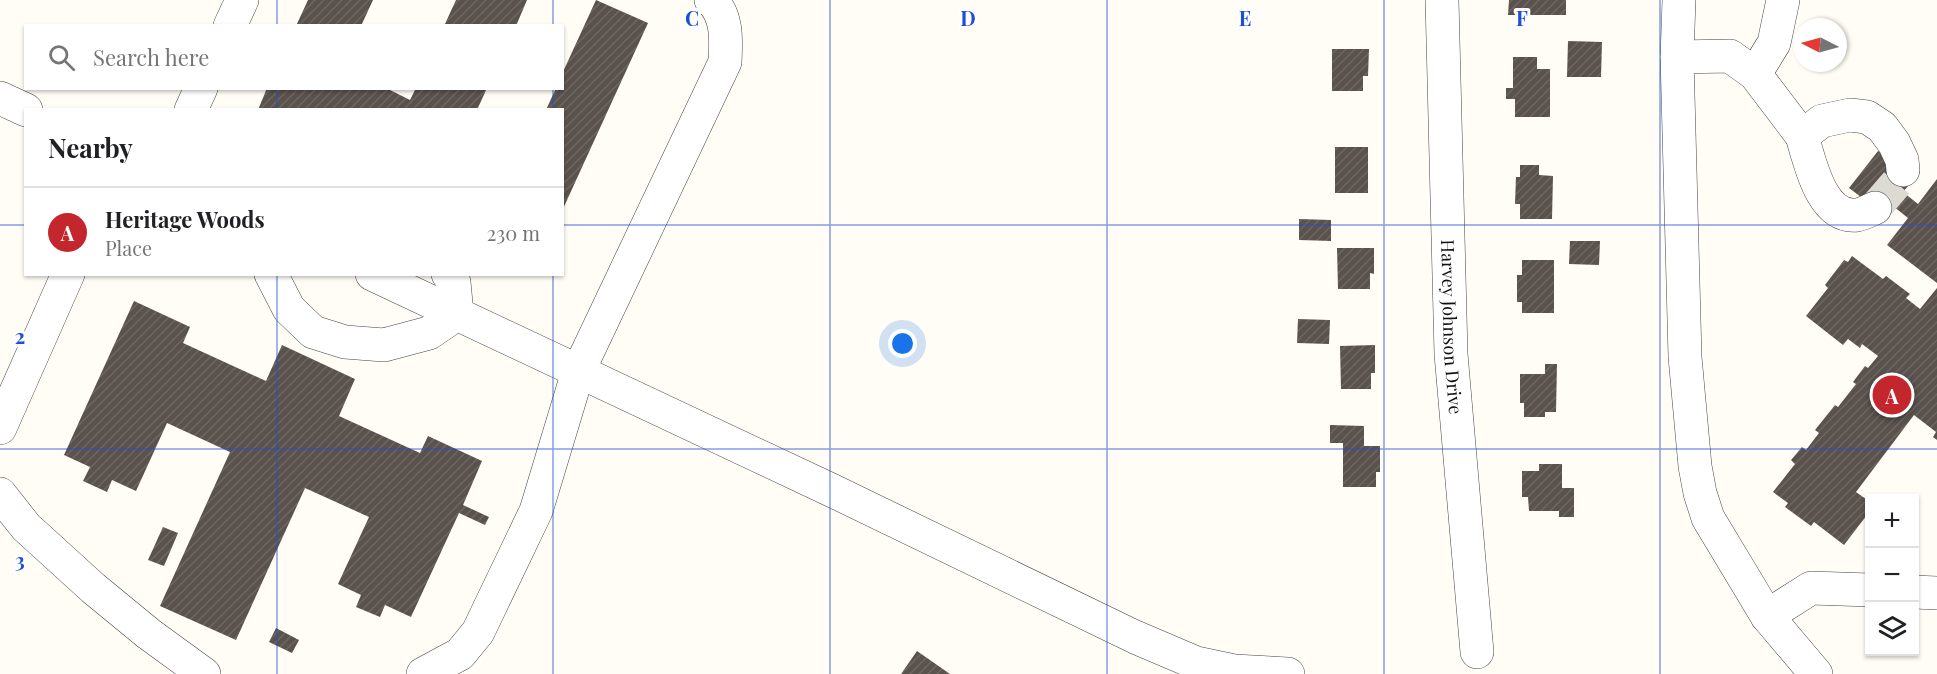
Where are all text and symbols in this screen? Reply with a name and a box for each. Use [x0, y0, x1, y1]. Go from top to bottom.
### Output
text: C [685, 4, 699, 31]
text: D [960, 4, 976, 31]
text: E [1239, 4, 1251, 31]
text: F [1516, 4, 1528, 31]
north arrow [1793, 18, 1847, 72]
search box [24, 24, 564, 90]
icon: search [45, 41, 78, 74]
text: Search here [93, 42, 209, 72]
text: Nearby [48, 130, 133, 165]
text: Heritage Woods [105, 204, 265, 234]
text: A [61, 219, 74, 246]
text: 230 m [487, 219, 540, 246]
text: Place [105, 234, 152, 261]
street label: Harvey Johnson Drive [1436, 239, 1468, 415]
text: 2 [15, 322, 25, 349]
your location [888, 329, 917, 358]
pin: A [1872, 372, 1912, 418]
map controls [1865, 494, 1919, 656]
button: + [1865, 494, 1919, 548]
text: 3 [15, 546, 25, 573]
button: − [1865, 548, 1919, 602]
button: layers [1865, 602, 1919, 656]

